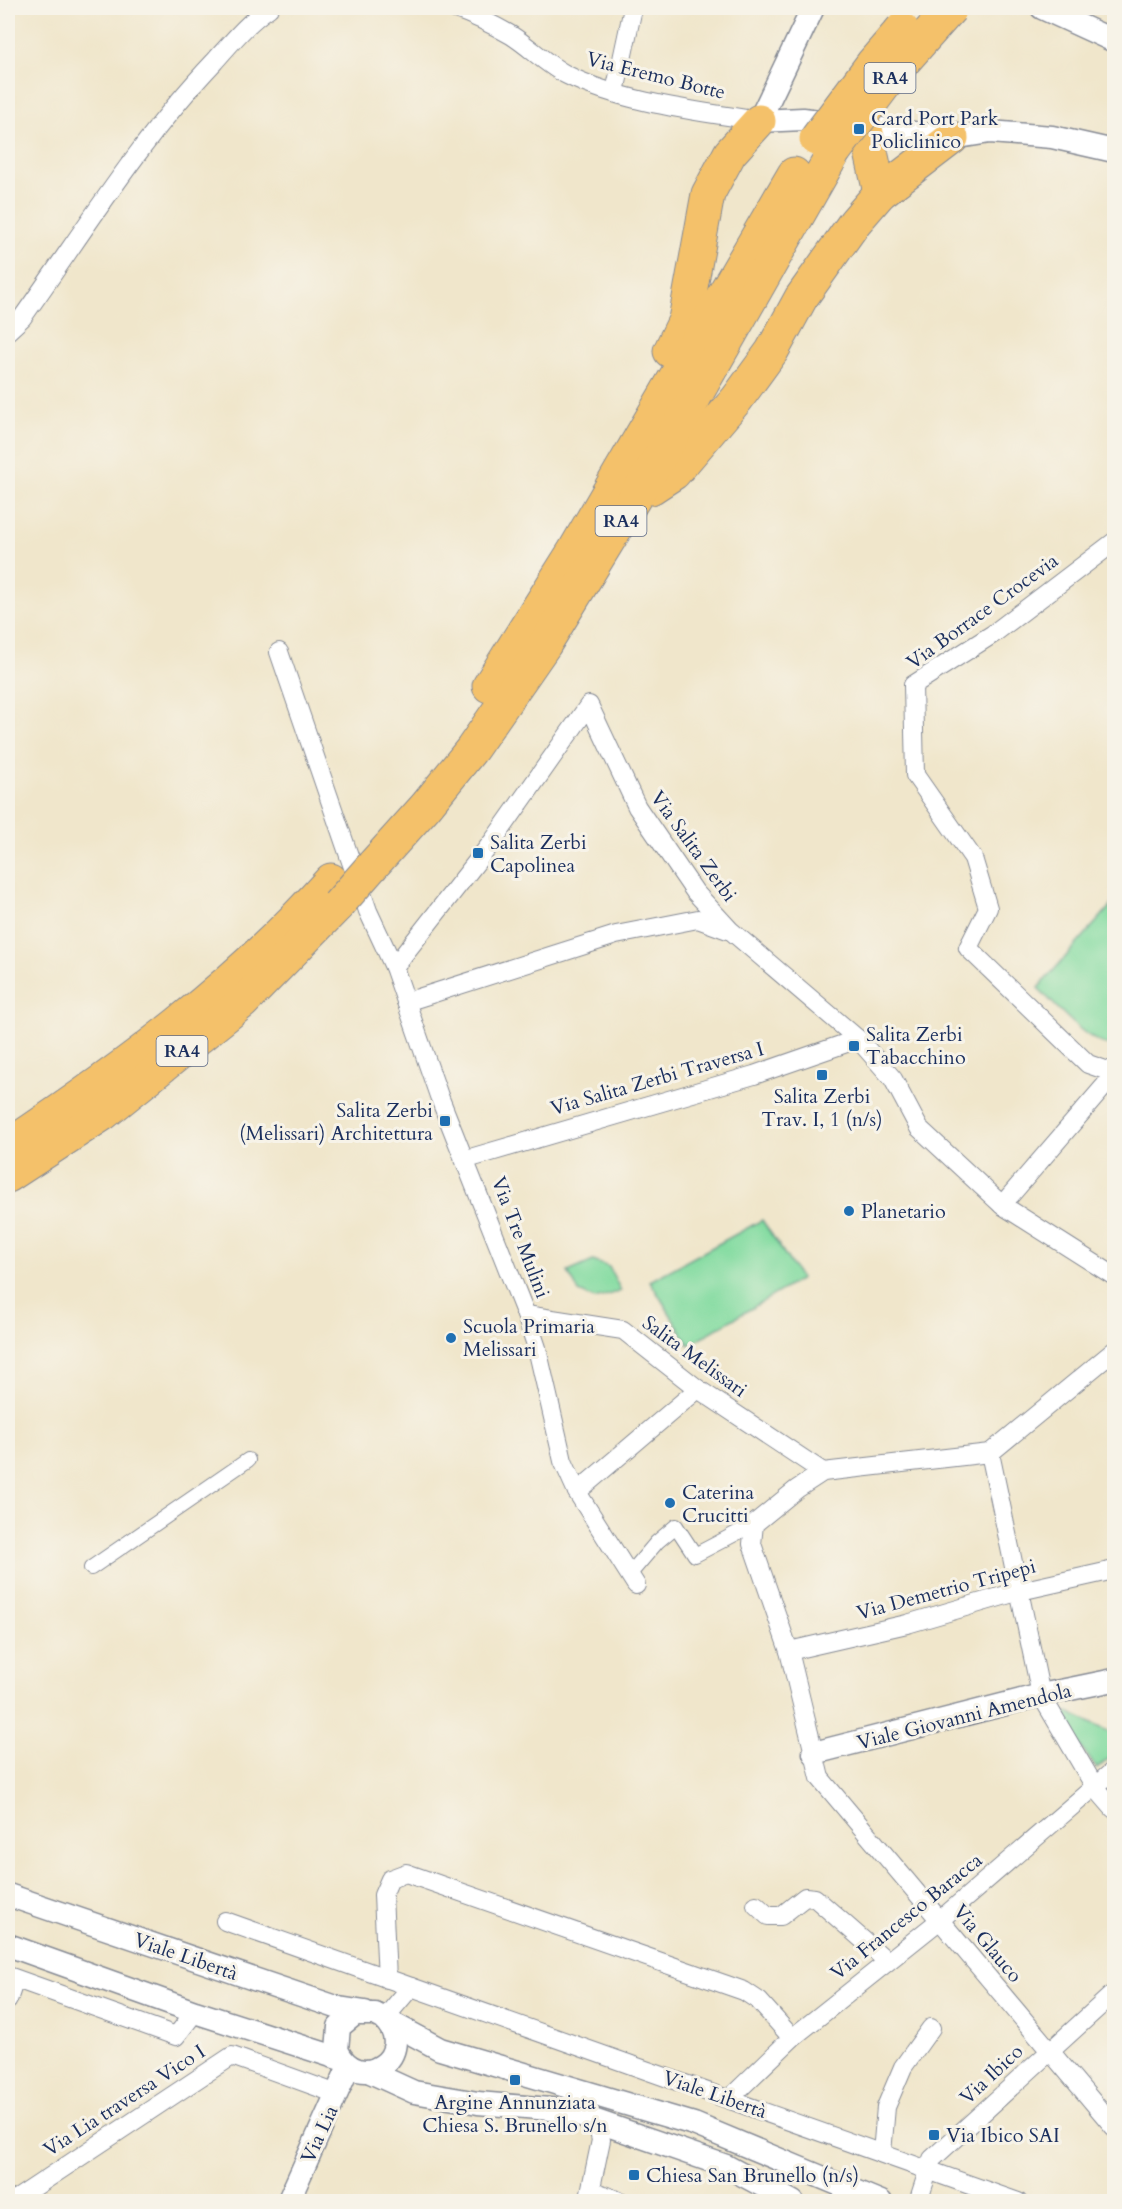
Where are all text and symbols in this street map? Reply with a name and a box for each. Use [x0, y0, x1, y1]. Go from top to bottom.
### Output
street label: Via Eremo Botte [584, 45, 728, 106]
road number: RA4 [864, 63, 916, 93]
place label: Card Port Park Policlinico [871, 105, 999, 155]
marker: Card Port Park Policlinico [852, 122, 866, 136]
road number: RA4 [596, 506, 646, 536]
street label: Via Borrace Crocevia [901, 547, 1064, 676]
street label: Via Salita Zerbi [644, 785, 743, 908]
place label: Salita Zerbi Capolinea [490, 829, 587, 879]
marker: Salita Zerbi Capolinea [471, 846, 485, 860]
place label: Salita Zerbi Tabacchino [866, 1021, 966, 1071]
street label: Via Salita Zerbi Traversa I [547, 1035, 767, 1122]
road number: RA4 [156, 1036, 207, 1066]
marker: Salita Zerbi Tabacchino [847, 1039, 861, 1053]
marker: Salita Zerbi Trav. I, 1 (n/s) [815, 1068, 829, 1082]
place label: Salita Zerbi Trav. I, 1 (n/s) [761, 1083, 883, 1133]
place label: Salita Zerbi (Melissari) Architettura [239, 1097, 433, 1147]
marker: Salita Zerbi (Melissari) Architettura [438, 1114, 452, 1128]
street label: Via Tre Mulini [485, 1172, 556, 1302]
place label: Planetario [861, 1198, 946, 1225]
marker: Planetario [842, 1204, 856, 1218]
street label: Salita Melissari [637, 1309, 753, 1404]
place label: Scuola Primaria Melissari [463, 1313, 595, 1363]
marker: Scuola Primaria Melissari [444, 1331, 458, 1345]
place label: Caterina Crucitti [682, 1479, 755, 1529]
marker: Caterina Crucitti [663, 1496, 677, 1510]
street label: Via Demetrio Tripepi [853, 1552, 1039, 1626]
street label: Viale Giovanni Amendola [854, 1677, 1074, 1756]
street label: Via Francesco Baracca [825, 1846, 988, 1986]
street label: Via Glauco [947, 1898, 1029, 1988]
street label: Viale Libertà [130, 1926, 242, 1987]
street label: Via Lia traversa Vico I [38, 2038, 210, 2163]
street label: Via Ibico [954, 2038, 1029, 2111]
street label: Viale Libertà [659, 2064, 771, 2125]
marker: Argine Annunziata Chiesa S. Brunello s/n [508, 2073, 522, 2087]
place label: Argine Annunziata Chiesa S. Brunello s/n [422, 2089, 608, 2139]
street label: Via Lia [294, 2101, 345, 2167]
place label: Via Ibico SAI [946, 2122, 1060, 2149]
marker: Via Ibico SAI [927, 2128, 941, 2142]
place label: Chiesa San Brunello (n/s) [646, 2162, 859, 2189]
marker: Chiesa San Brunello (n/s) [627, 2168, 641, 2182]

